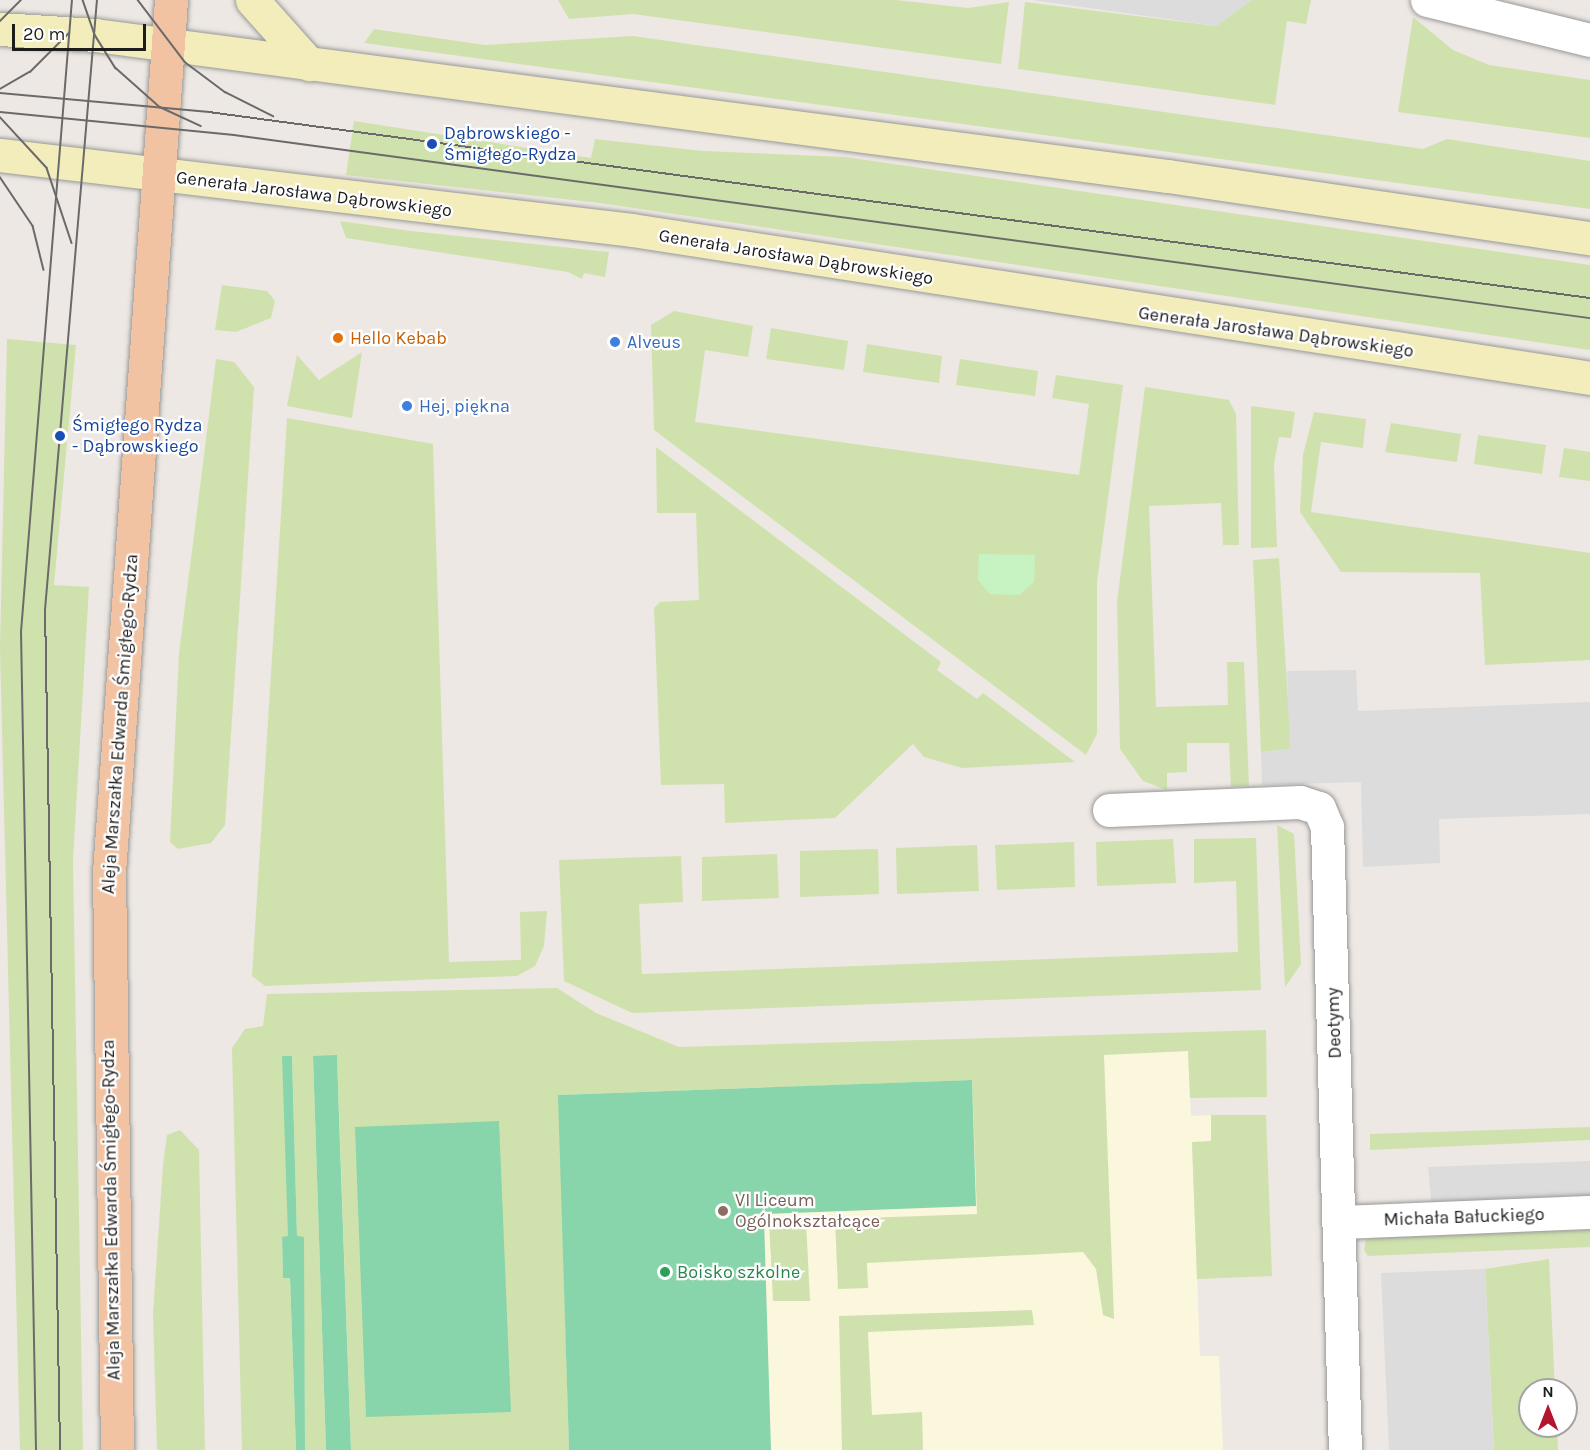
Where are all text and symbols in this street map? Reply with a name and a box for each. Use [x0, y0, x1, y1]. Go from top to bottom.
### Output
scale bar [15, 12, 148, 50]
text: 20 m [23, 23, 65, 45]
place label: Dąbrowskiego - Śmigłego-Rydza [444, 123, 576, 166]
marker: Dąbrowskiego - Śmigłego-Rydza [425, 137, 439, 151]
street label: Generała Jarosława Dąbrowskiego [175, 166, 453, 222]
street label: Generała Jarosława Dąbrowskiego [657, 225, 935, 289]
street label: Generała Jarosława Dąbrowskiego [1137, 302, 1415, 362]
place label: Hello Kebab [350, 327, 447, 349]
marker: Hello Kebab [331, 331, 345, 345]
place label: Alveus [627, 331, 681, 353]
marker: Alveus [608, 335, 622, 349]
place label: Hej, piękna [419, 395, 510, 417]
marker: Hej, piękna [400, 399, 414, 413]
place label: Śmigłego Rydza - Dąbrowskiego [72, 415, 202, 458]
marker: Śmigłego Rydza - Dąbrowskiego [53, 429, 67, 443]
street label: Aleja Marszałka Edwarda Śmigłego-Rydza [97, 553, 143, 895]
street label: Deotymy [1322, 987, 1346, 1059]
street label: Aleja Marszałka Edwarda Śmigłego-Rydza [97, 1039, 125, 1381]
place label: VI Liceum Ogólnokształcące [735, 1190, 880, 1232]
street label: Michała Bałuckiego [1383, 1203, 1545, 1231]
marker: VI Liceum Ogólnokształcące [716, 1204, 730, 1218]
place label: Boisko szkolne [677, 1261, 800, 1283]
marker: Boisko szkolne [658, 1265, 672, 1279]
north arrow [1518, 1378, 1578, 1438]
text: N [1542, 1382, 1554, 1401]

